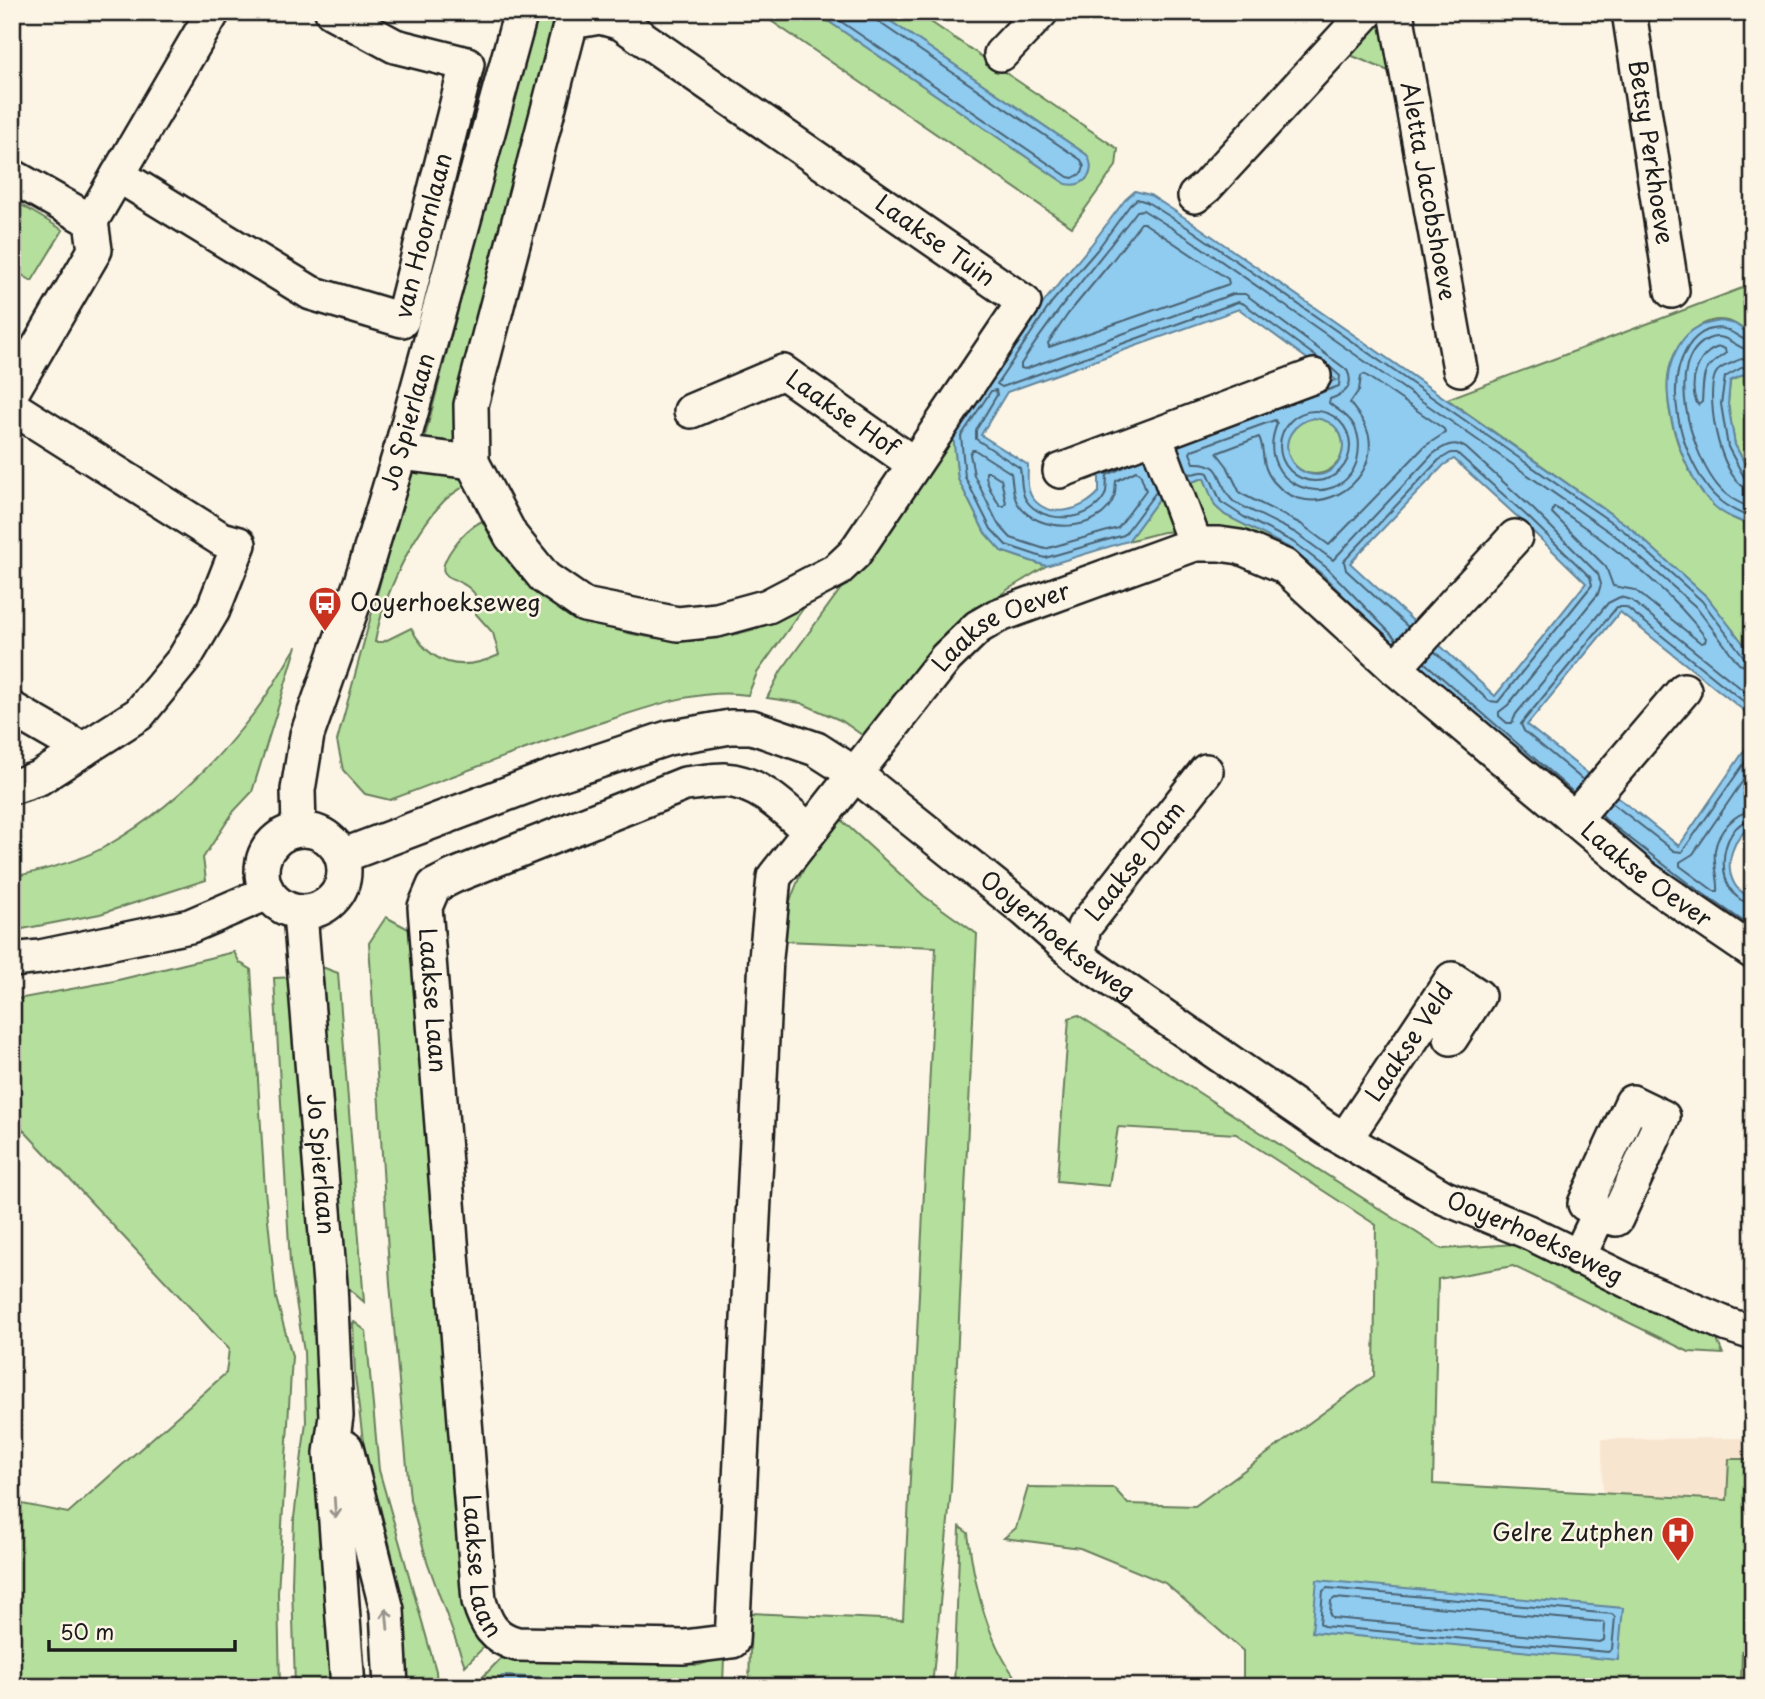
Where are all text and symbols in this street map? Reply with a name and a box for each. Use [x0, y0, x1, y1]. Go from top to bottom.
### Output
street label: Betsy Perkhoeve [1621, 57, 1685, 247]
street label: Aletta Jacobshoeve [1393, 79, 1467, 303]
street label: van Hoornlaan [383, 149, 460, 322]
street label: Laakse Tuin [869, 185, 1004, 294]
street label: Jo Spierlaan [370, 348, 443, 494]
street label: Laakse Hof [779, 360, 908, 465]
street label: Laakse Oever [922, 571, 1074, 679]
place label: Ooyerhoekseweg [350, 583, 541, 619]
bus stop icon: Ooyerhoekseweg [306, 584, 344, 633]
street label: Laakse Dam [1075, 792, 1193, 928]
street label: Laakse Oever [1574, 812, 1720, 935]
street label: Ooyerhoekseweg [973, 861, 1144, 1008]
street label: Laakse Laan [411, 926, 458, 1074]
street label: Laakse Veld [1355, 975, 1461, 1108]
street label: Jo Spierlaan [299, 1092, 346, 1236]
street label: Ooyerhoekseweg [1442, 1180, 1630, 1292]
street label: Laakse Laan [455, 1493, 512, 1645]
one-way arrow [329, 1497, 342, 1519]
place label: Gelre Zutphen [1492, 1513, 1654, 1549]
hospital icon: Gelre Zutphen [1659, 1514, 1697, 1563]
scale bar [49, 1608, 234, 1652]
one-way arrow [380, 1608, 393, 1630]
text: 50 m [60, 1615, 114, 1647]

